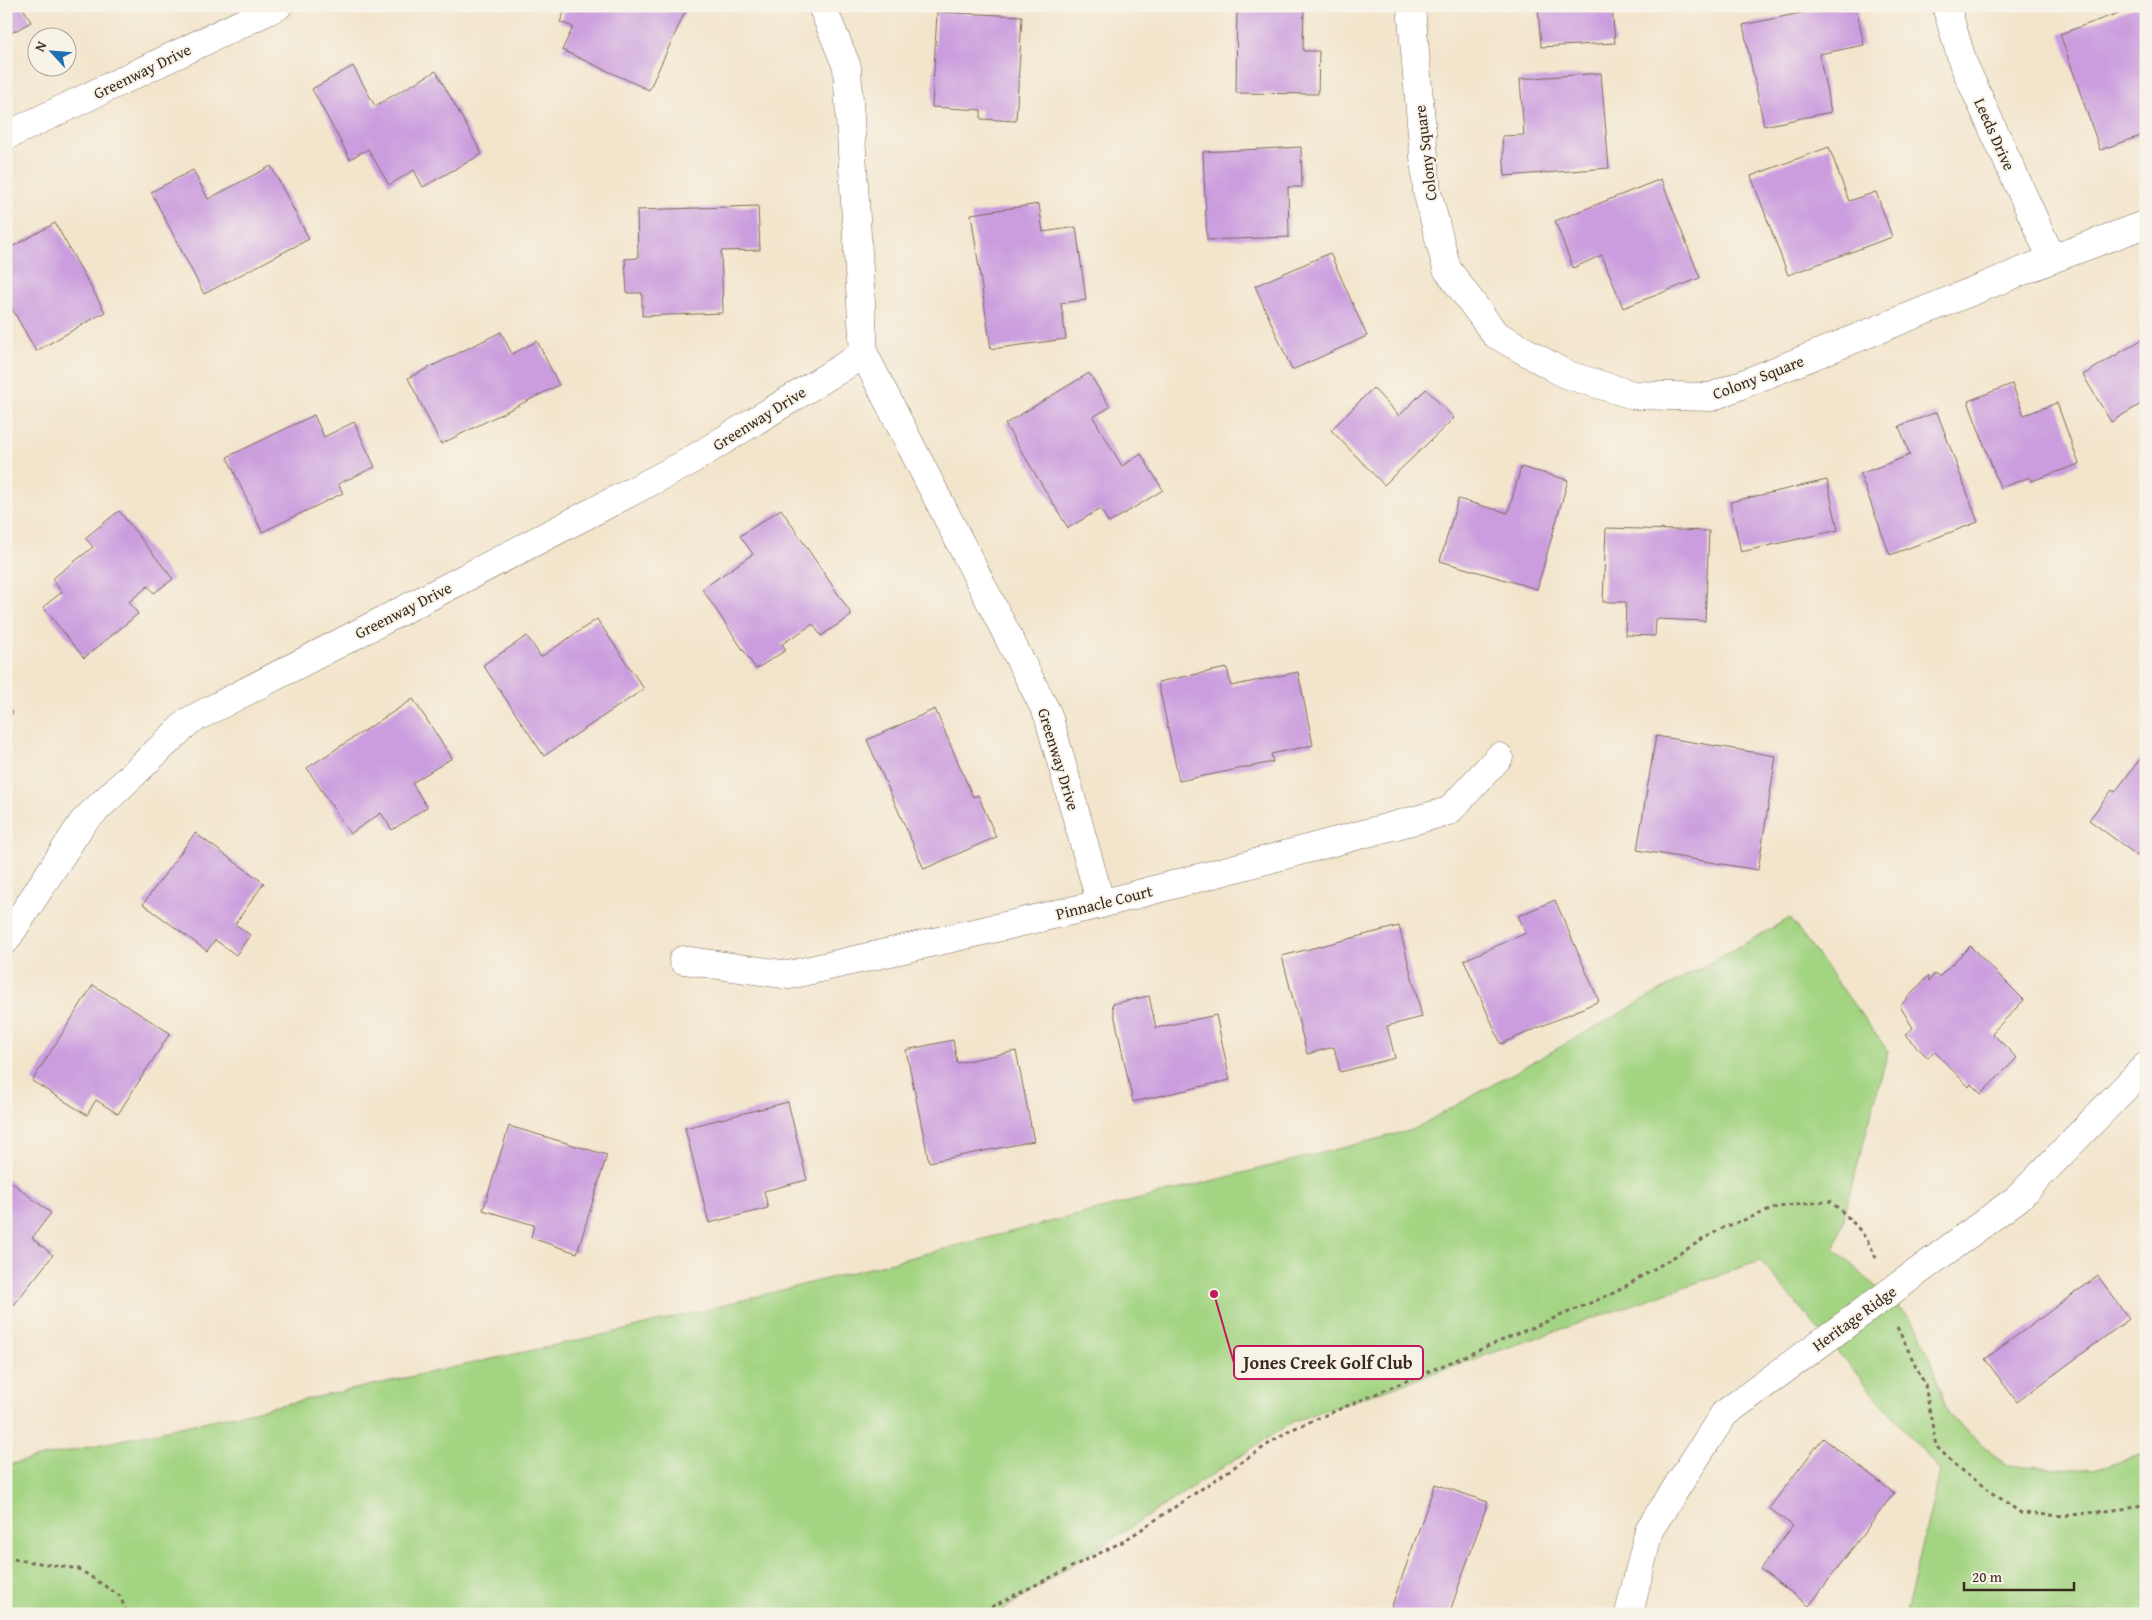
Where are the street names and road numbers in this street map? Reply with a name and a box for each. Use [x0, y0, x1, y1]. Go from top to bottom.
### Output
street label: Greenway Drive [89, 37, 195, 105]
street label: Leeds Drive [1968, 94, 2022, 174]
street label: Colony Square [1407, 104, 1443, 202]
street label: Colony Square [1709, 349, 1807, 405]
street label: Greenway Drive [708, 380, 810, 456]
street label: Greenway Drive [350, 575, 456, 645]
street label: Greenway Drive [1032, 705, 1086, 813]
street label: Pinnacle Court [1053, 878, 1155, 926]
street label: Heritage Ridge [1807, 1279, 1901, 1357]

